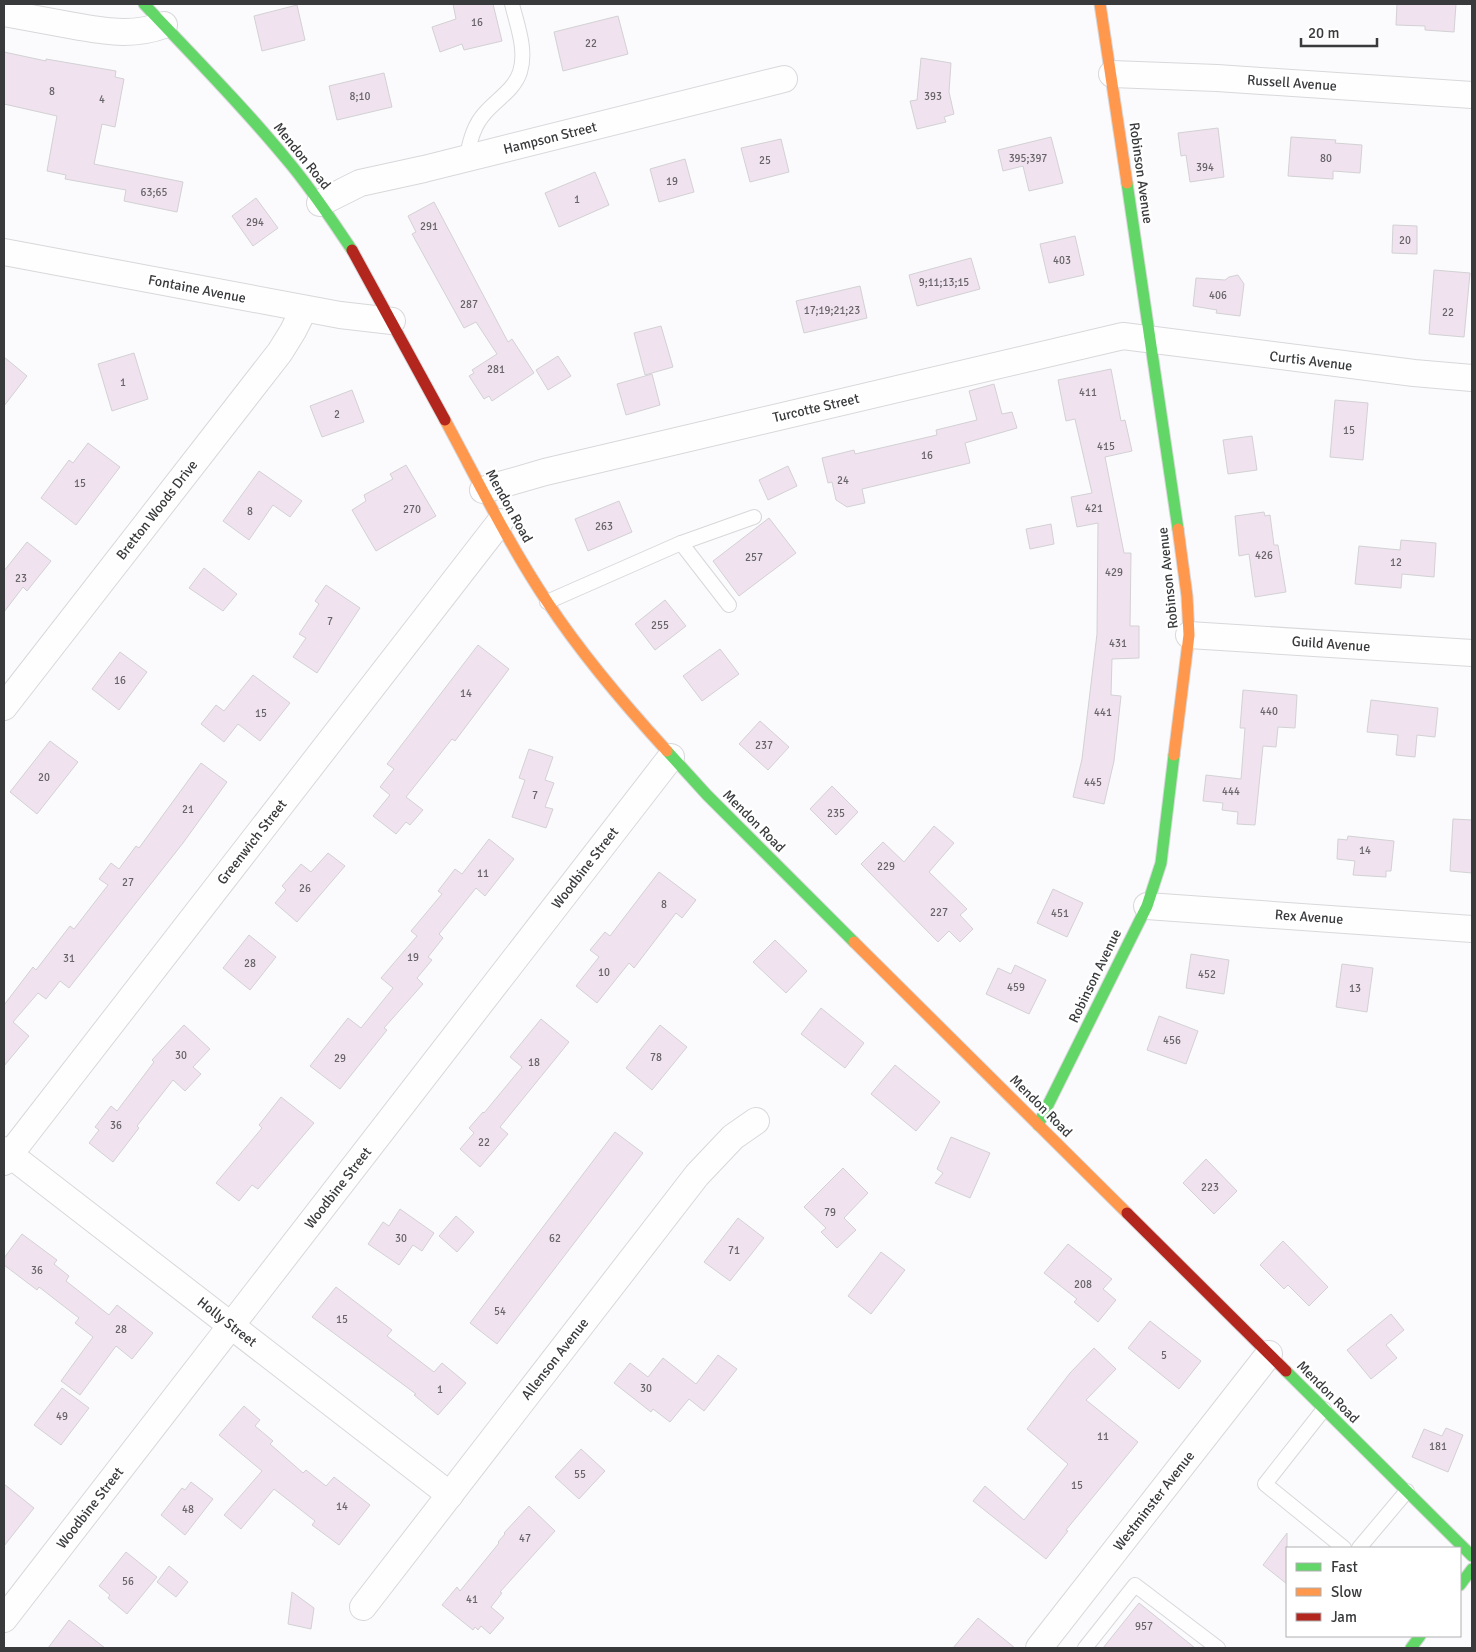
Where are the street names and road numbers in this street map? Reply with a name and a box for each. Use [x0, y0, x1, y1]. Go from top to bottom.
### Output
street label: Russell Avenue [1247, 71, 1337, 95]
street label: Hampson Street [502, 118, 599, 158]
street label: Mendon Road [270, 119, 334, 193]
street label: Robinson Avenue [1125, 121, 1157, 225]
street label: Fontaine Avenue [147, 271, 247, 307]
street label: Curtis Avenue [1269, 347, 1353, 375]
street label: Turcotte Street [771, 390, 861, 426]
street label: Bretton Woods Drive [113, 457, 201, 563]
street label: Mendon Road [482, 466, 536, 546]
street label: Robinson Avenue [1154, 526, 1182, 630]
street label: Guild Avenue [1291, 633, 1371, 655]
street label: Mendon Road [719, 786, 789, 856]
street label: Greenwich Street [214, 796, 291, 888]
street label: Woodbine Street [548, 824, 622, 912]
street label: Rex Avenue [1274, 906, 1344, 928]
street label: Robinson Avenue [1065, 926, 1125, 1026]
street label: Mendon Road [1006, 1071, 1076, 1141]
street label: Woodbine Street [301, 1144, 375, 1232]
street label: Holly Street [194, 1294, 260, 1351]
street label: Allenson Avenue [518, 1315, 592, 1403]
street label: Mendon Road [1293, 1357, 1363, 1427]
street label: Westminster Avenue [1110, 1448, 1198, 1554]
street label: Woodbine Street [53, 1464, 127, 1552]

